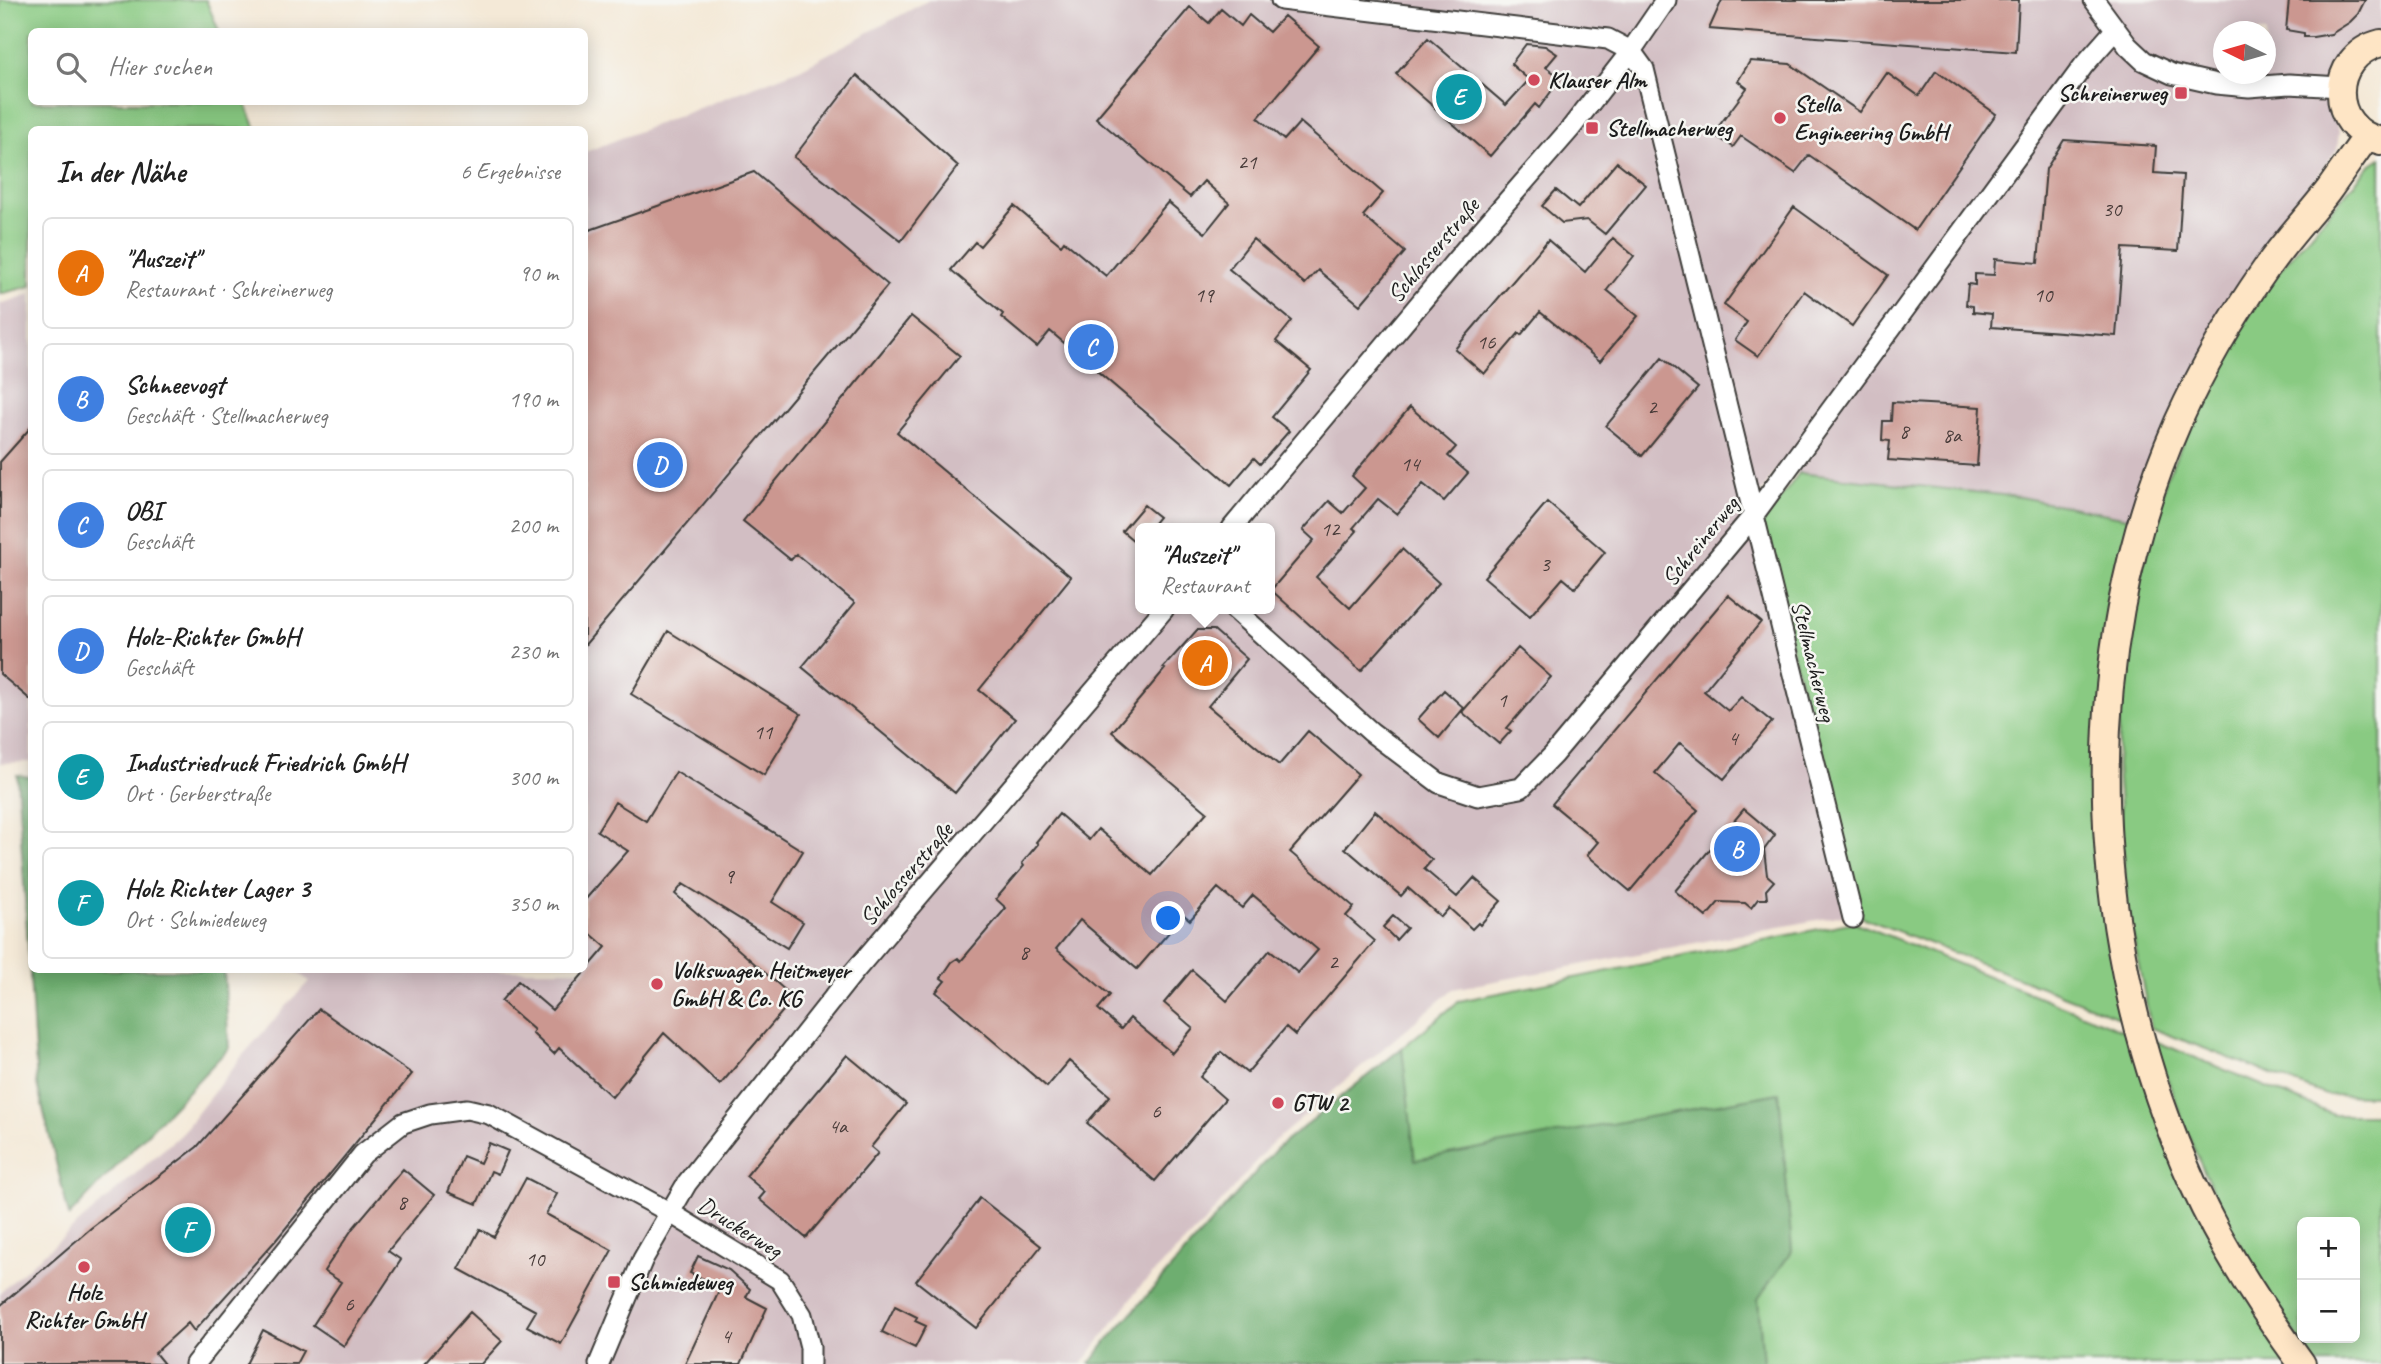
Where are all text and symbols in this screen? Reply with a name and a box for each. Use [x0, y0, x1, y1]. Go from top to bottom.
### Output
north arrow [2213, 21, 2276, 84]
search box [28, 28, 588, 105]
icon: search [52, 48, 90, 86]
text: Hier suchen [108, 50, 212, 83]
place label: Klauser Alm [1548, 65, 1648, 95]
pin: E [1436, 71, 1482, 123]
marker: Klauser Alm [1526, 72, 1542, 88]
place label: Schreinerweg [2058, 78, 2169, 108]
marker: Schreinerweg [2173, 85, 2189, 101]
place label: Stella Engineering GmbH [1794, 89, 1952, 147]
marker: Stella Engineering GmbH [1772, 110, 1788, 126]
place label: Stellmacherweg [1606, 113, 1734, 143]
marker: Stellmacherweg [1584, 120, 1600, 136]
house number: 21 [1238, 149, 1258, 175]
text: In der Nähe [56, 153, 185, 191]
text: 6 Ergebnisse [460, 157, 560, 186]
street label: Schlosserstraße [1380, 190, 1487, 309]
house number: 30 [2103, 196, 2123, 222]
text: "Auszeit" [125, 242, 200, 275]
text: A [75, 259, 87, 288]
text: 90 m [519, 259, 558, 288]
text: Restaurant · Schreinerweg [125, 275, 333, 304]
house number: 19 [1195, 282, 1215, 308]
house number: 10 [2034, 282, 2054, 308]
pin: C [1068, 321, 1114, 373]
house number: 16 [1477, 329, 1496, 355]
text: Schneevogt [125, 368, 224, 401]
text: B [75, 385, 87, 414]
text: 190 m [509, 385, 558, 414]
house number: 2 [1647, 394, 1658, 420]
text: Geschäft · Stellmacherweg [125, 401, 327, 430]
house number: 8 [1899, 418, 1911, 444]
house number: 8a [1943, 422, 1963, 448]
pin: D [637, 439, 683, 491]
house number: 14 [1401, 451, 1422, 477]
street label: Schreinerweg [1655, 489, 1746, 592]
text: OBI [125, 494, 162, 527]
text: C [76, 511, 86, 540]
text: 200 m [509, 511, 558, 540]
house number: 12 [1321, 516, 1341, 542]
popup [1135, 523, 1275, 614]
text: Geschäft [125, 527, 193, 556]
text: "Auszeit" [1160, 538, 1235, 571]
house number: 3 [1540, 551, 1551, 577]
text: Restaurant [1160, 571, 1250, 600]
street label: Stellmacherweg [1784, 597, 1844, 726]
text: Holz-Richter GmbH [125, 620, 300, 653]
text: D [74, 637, 88, 666]
text: 230 m [509, 637, 558, 666]
pin: A [1182, 637, 1228, 689]
text: Geschäft [125, 653, 193, 682]
house number: 1 [1497, 687, 1508, 713]
house number: 11 [754, 719, 774, 745]
house number: 4 [1728, 725, 1740, 751]
text: Industriedruck Friedrich GmbH [125, 746, 405, 779]
text: E [75, 763, 87, 792]
text: 300 m [509, 763, 558, 792]
text: Ort · Gerberstraße [125, 779, 270, 808]
street label: Schlosserstraße [853, 814, 961, 932]
pin: B [1714, 823, 1760, 875]
house number: 9 [724, 863, 735, 889]
text: Holz Richter Lager 3 [125, 872, 310, 905]
text: F [76, 889, 86, 918]
text: 350 m [509, 889, 558, 918]
your location [1151, 901, 1185, 935]
text: Ort · Schmiedeweg [125, 905, 266, 934]
house number: 8 [1019, 939, 1031, 965]
house number: 2 [1328, 949, 1339, 975]
place label: Volkswagen Heitmeyer GmbH & Co. KG [671, 955, 853, 1013]
marker: Volkswagen Heitmeyer GmbH & Co. KG [649, 976, 665, 992]
place label: GTW 2 [1292, 1088, 1350, 1118]
marker: GTW 2 [1270, 1095, 1286, 1111]
house number: 6 [1151, 1098, 1161, 1124]
house number: 4a [829, 1113, 849, 1139]
house number: 8 [397, 1189, 409, 1215]
street label: Druckerweg [692, 1189, 789, 1265]
pin: F [165, 1204, 211, 1256]
map controls [2297, 1217, 2360, 1343]
button: + [2297, 1217, 2360, 1280]
house number: 10 [526, 1246, 546, 1272]
marker: Holz Richter GmbH [76, 1259, 92, 1275]
place label: Schmiedeweg [628, 1267, 735, 1297]
marker: Schmiedeweg [606, 1274, 622, 1290]
place label: Holz Richter GmbH [25, 1277, 148, 1335]
button: − [2297, 1280, 2360, 1343]
house number: 6 [344, 1291, 354, 1317]
house number: 4 [721, 1323, 733, 1349]

